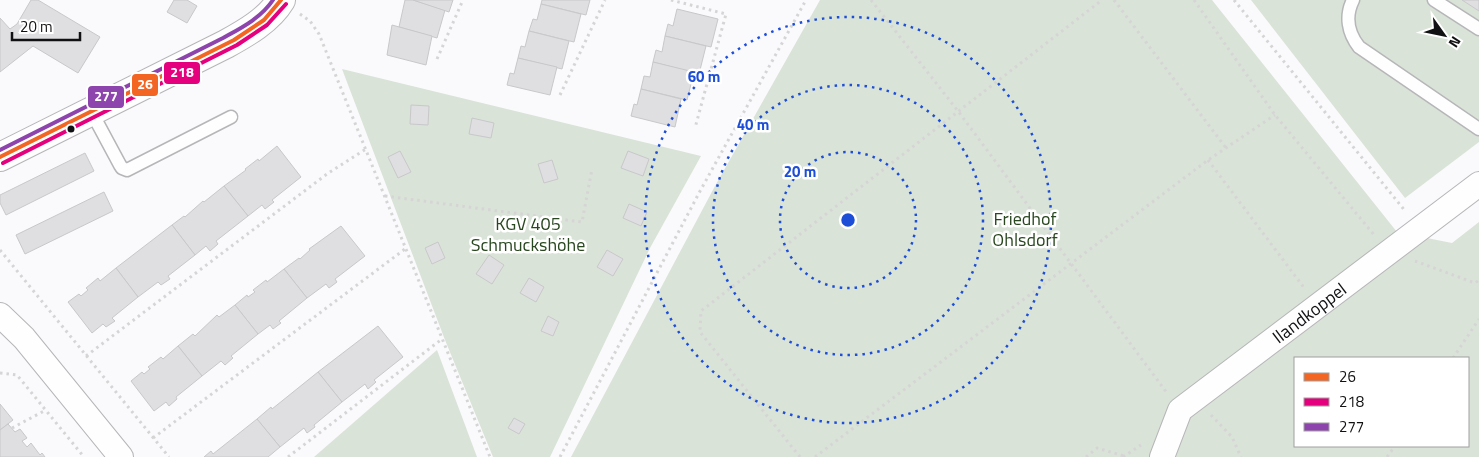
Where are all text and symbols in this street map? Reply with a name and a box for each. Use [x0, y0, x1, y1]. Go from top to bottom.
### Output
scale bar [12, 10, 80, 42]
north arrow [1419, 10, 1469, 60]
text: 20 m [20, 15, 53, 38]
text: N [1444, 33, 1467, 52]
line badge: 218 [163, 61, 201, 85]
text: 218 [170, 61, 194, 82]
text: 60 m [688, 65, 720, 88]
line badge: 26 [131, 73, 159, 97]
text: 26 [137, 73, 153, 94]
line badge: 277 [87, 85, 125, 109]
text: 277 [94, 85, 118, 106]
text: 40 m [737, 113, 769, 136]
unlabelled marker [66, 124, 76, 134]
text: 20 m [784, 160, 816, 183]
park label: Friedhof Ohlsdorf [992, 205, 1058, 253]
park label: KGV 405 Schmuckshöhe [471, 210, 585, 258]
centre of rings [839, 211, 857, 229]
street label: Ilandkoppel [1266, 276, 1352, 350]
legend [1294, 357, 1469, 447]
text: 26 [1339, 365, 1356, 388]
text: 218 [1339, 390, 1364, 413]
text: 277 [1339, 415, 1364, 438]

